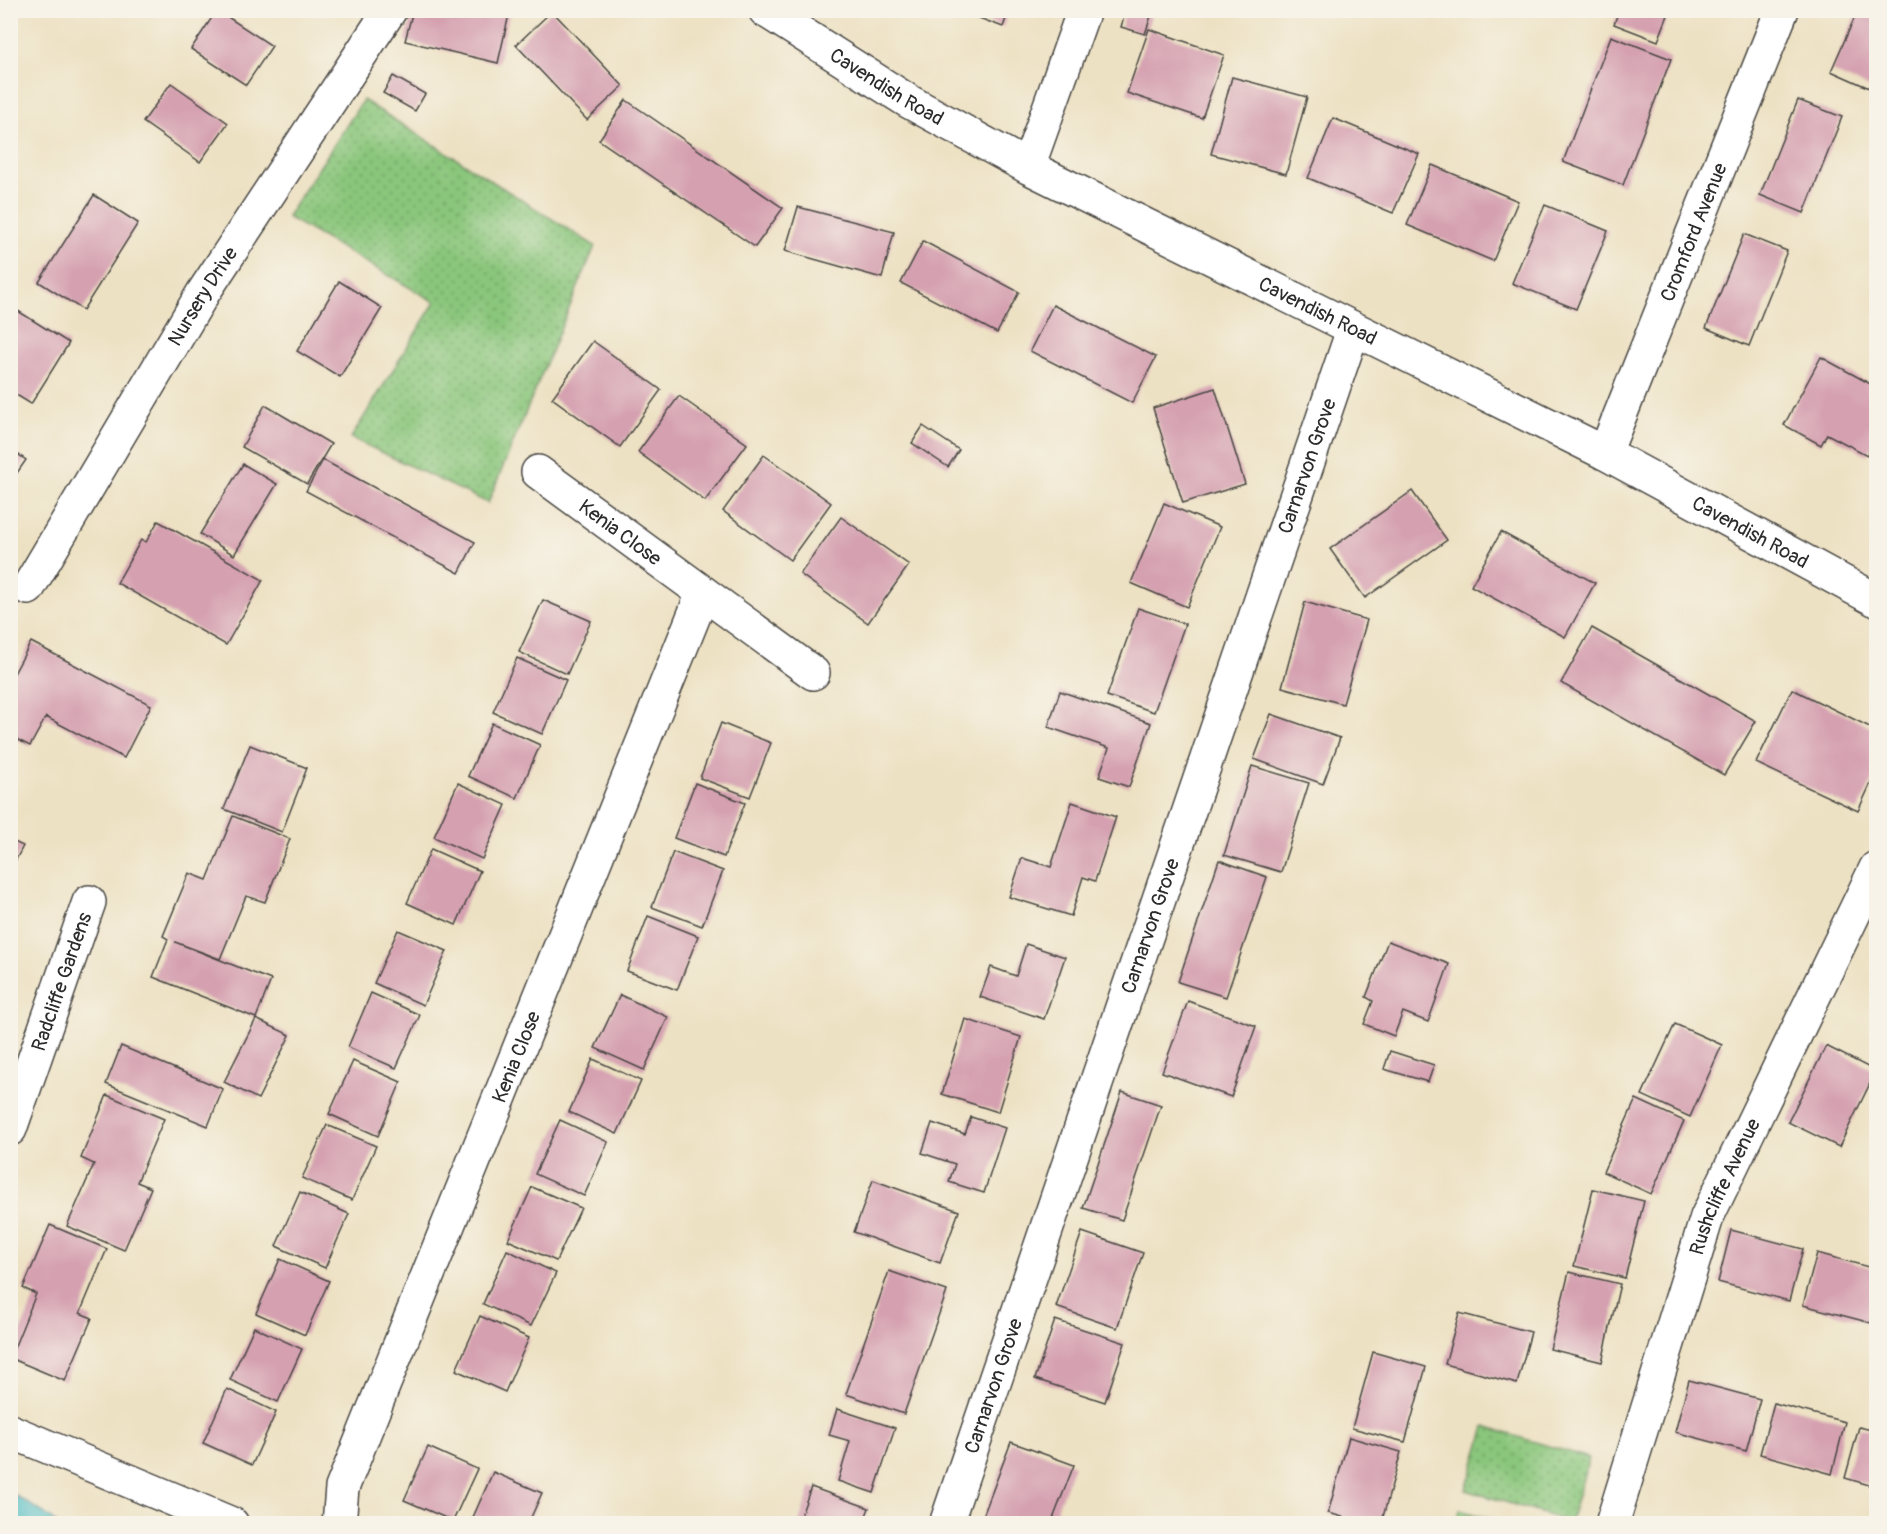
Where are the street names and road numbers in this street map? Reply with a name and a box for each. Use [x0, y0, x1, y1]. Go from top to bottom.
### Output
street label: Cavendish Road [825, 43, 948, 131]
street label: Cromford Avenue [1655, 159, 1733, 305]
street label: Nursery Drive [162, 242, 243, 351]
street label: Cavendish Road [1254, 271, 1381, 351]
street label: Carnarvon Grove [1273, 395, 1342, 537]
street label: Cavendish Road [1688, 491, 1813, 574]
street label: Kenia Close [574, 494, 667, 571]
street label: Carnarvon Grove [1116, 855, 1185, 997]
street label: Radcliffe Gardens [26, 909, 97, 1055]
street label: Kenia Close [487, 1007, 546, 1107]
street label: Rushcliffe Avenue [1684, 1114, 1766, 1258]
street label: Carnarvon Grove [959, 1315, 1028, 1457]

